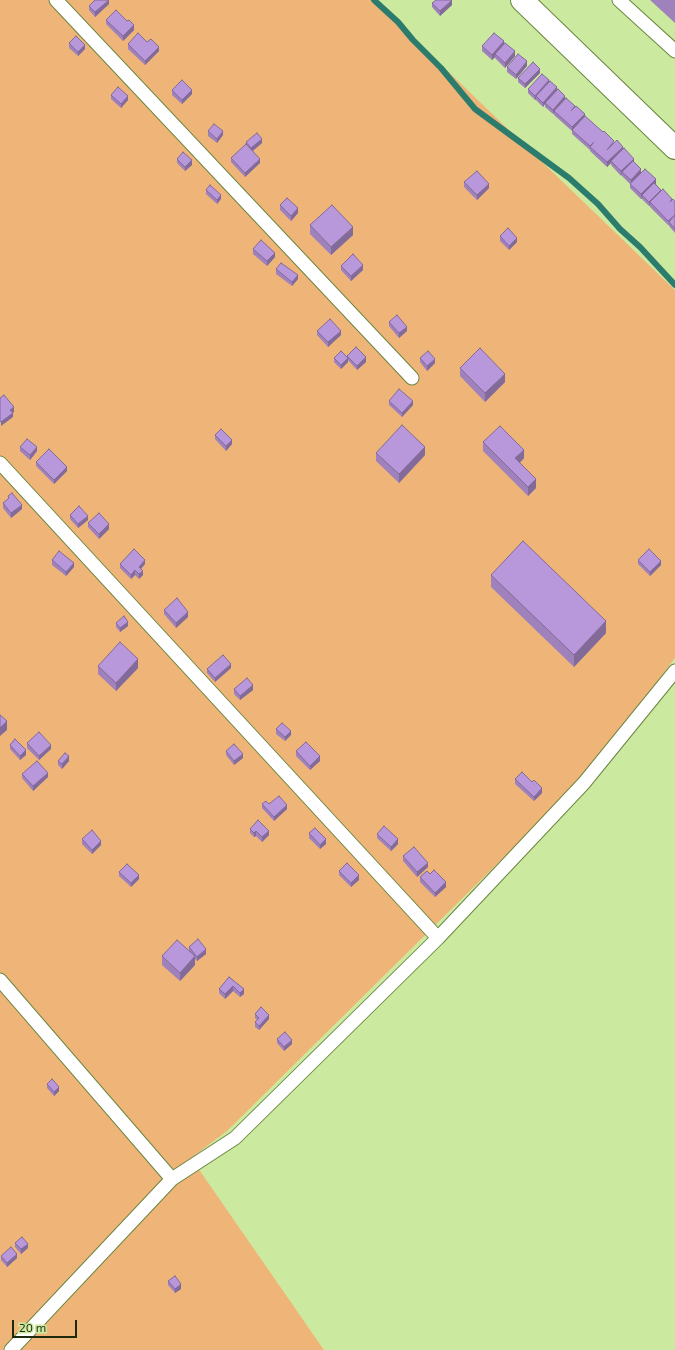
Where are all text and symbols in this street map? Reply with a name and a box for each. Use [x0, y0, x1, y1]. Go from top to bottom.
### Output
scale bar [14, 1312, 79, 1338]
text: 20 m [19, 1320, 46, 1334]

